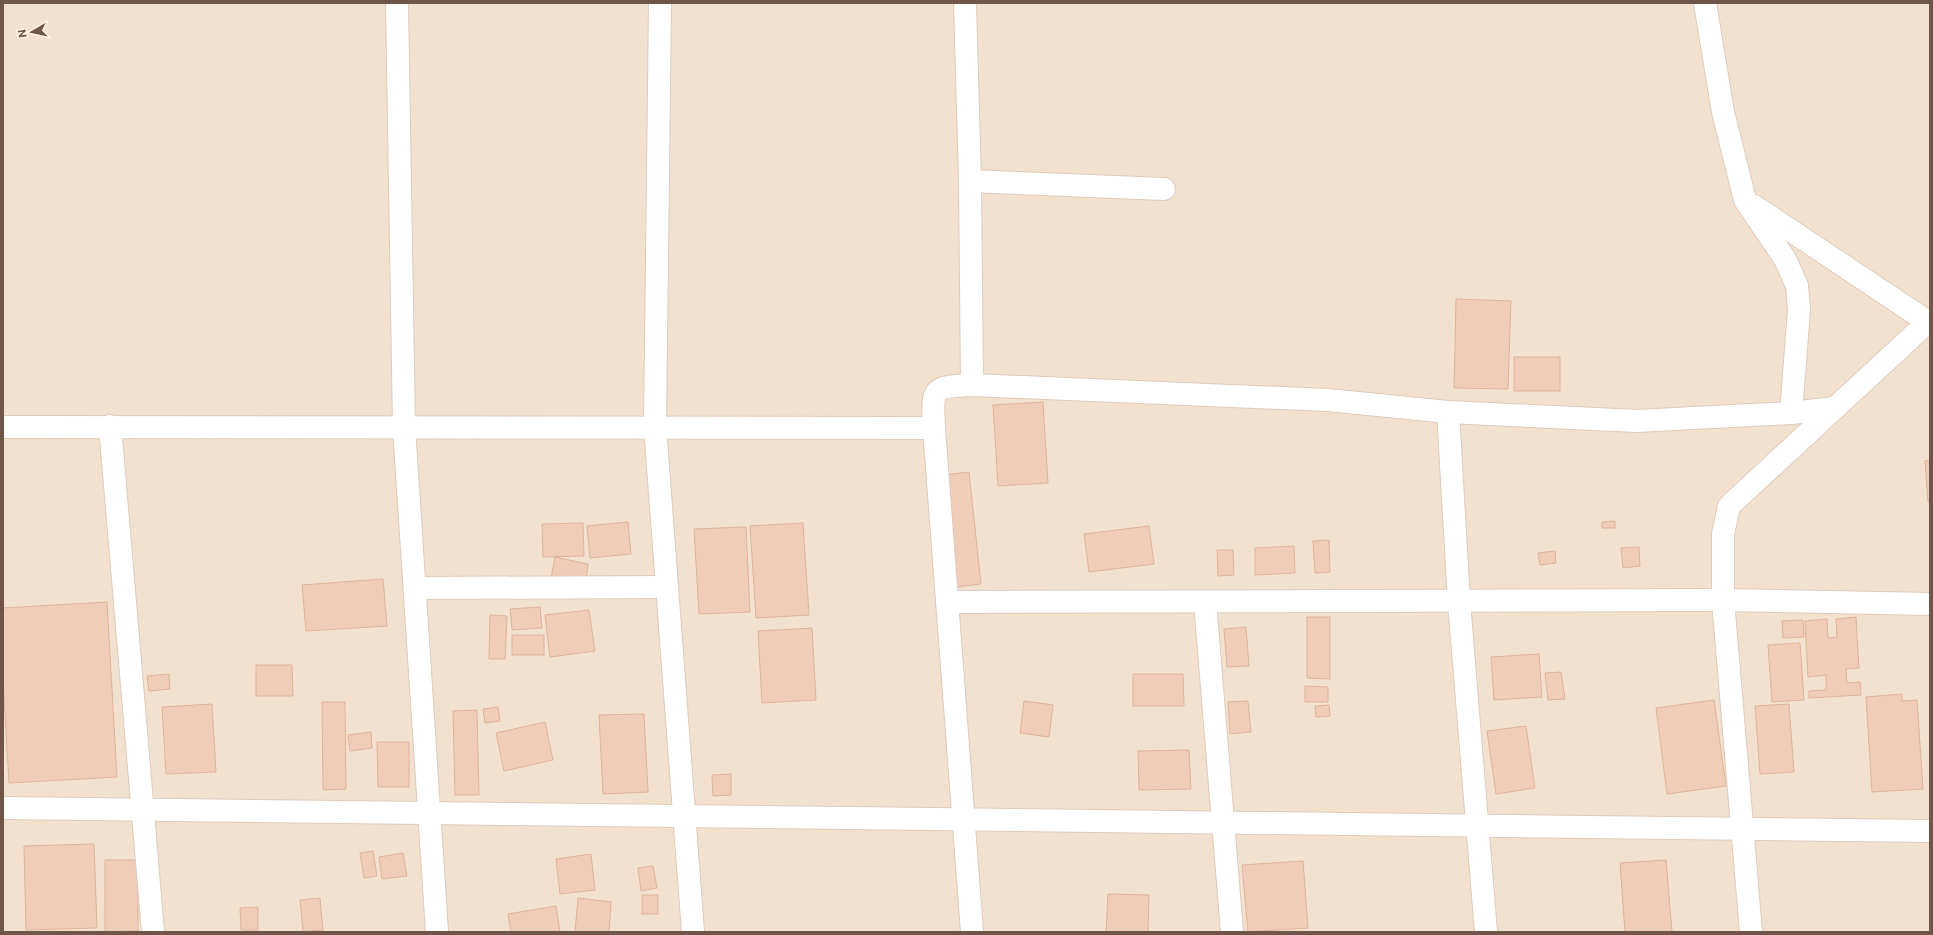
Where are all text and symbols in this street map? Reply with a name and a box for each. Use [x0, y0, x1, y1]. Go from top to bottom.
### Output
north arrow [12, 12, 52, 52]
text: N [15, 29, 29, 39]

